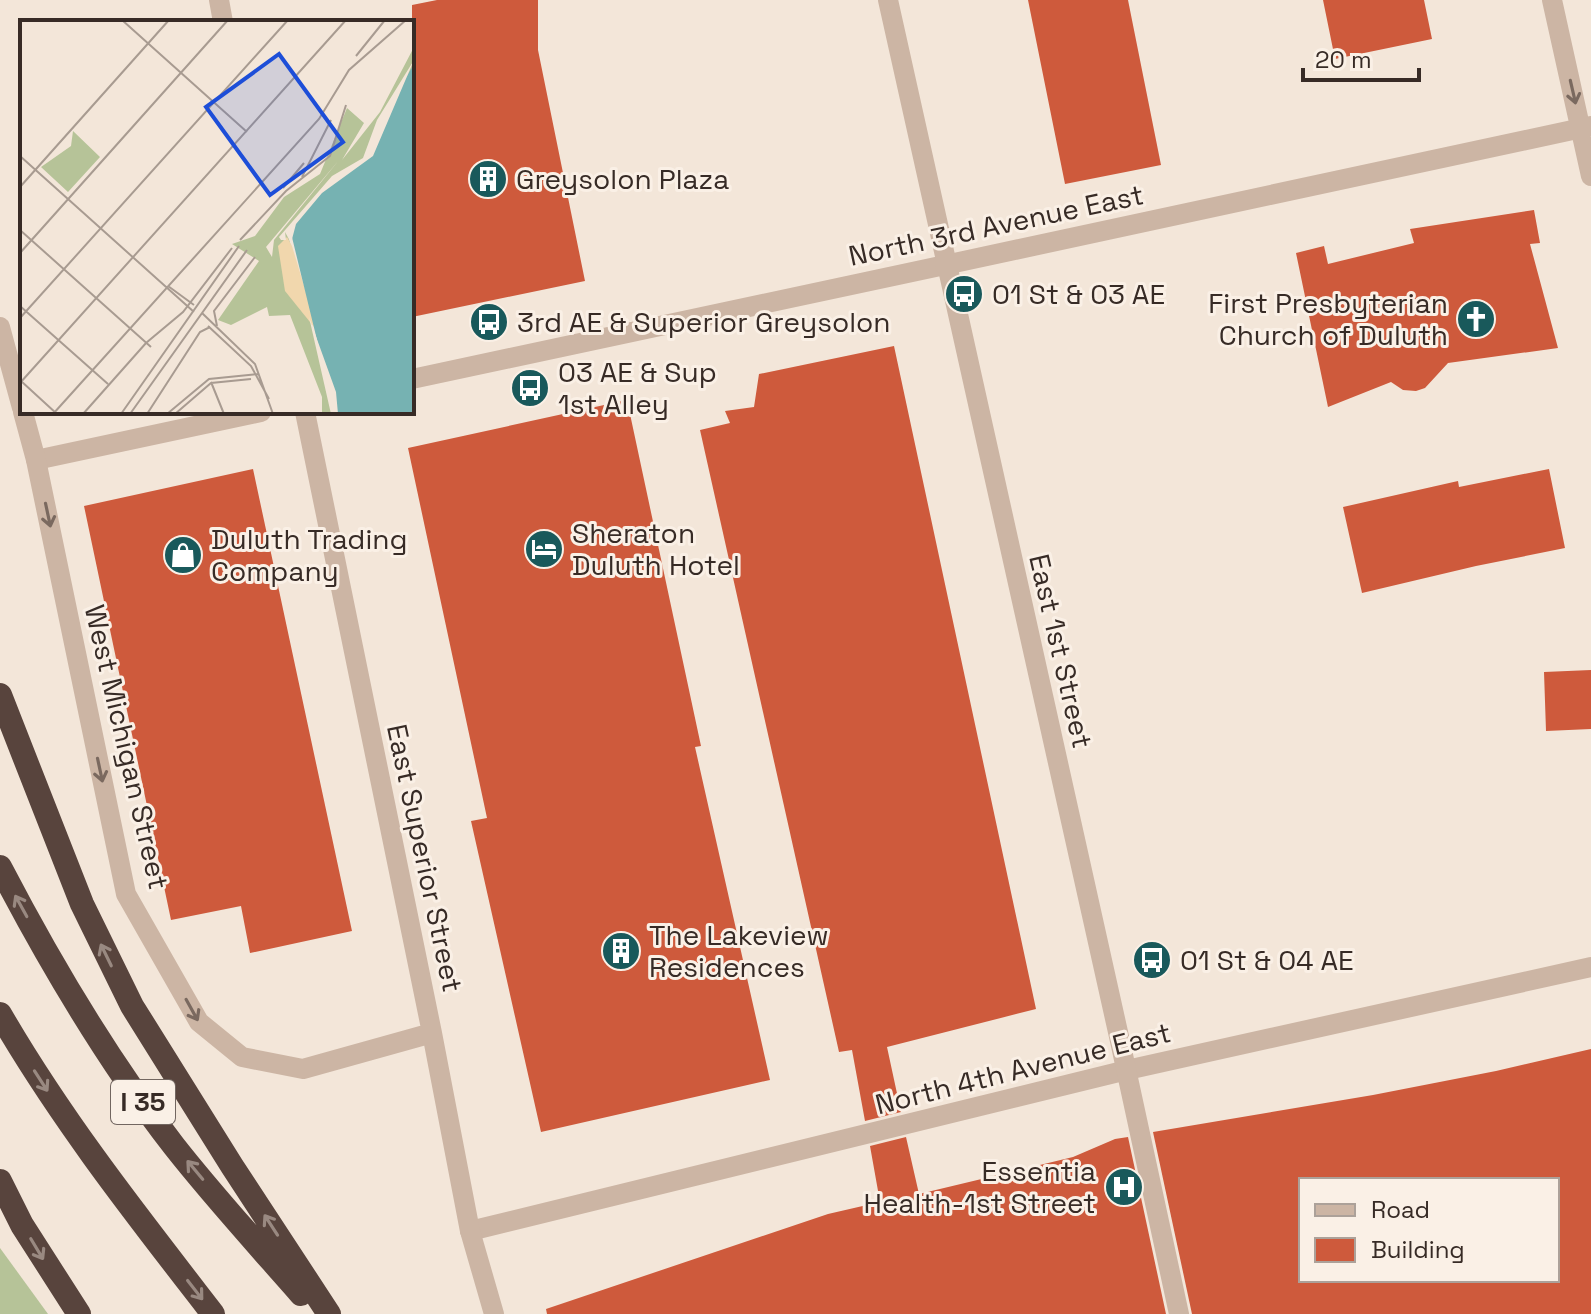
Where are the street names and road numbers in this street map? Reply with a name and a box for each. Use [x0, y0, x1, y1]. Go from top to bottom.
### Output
street label: North 3rd Avenue East [845, 176, 1147, 274]
street label: East 1st Street [1021, 550, 1101, 752]
street label: West Michigan Street [77, 601, 177, 893]
street label: East Superior Street [379, 721, 471, 995]
street label: North 4th Avenue East [872, 1014, 1174, 1122]
road number: I 35 [111, 1080, 175, 1124]

